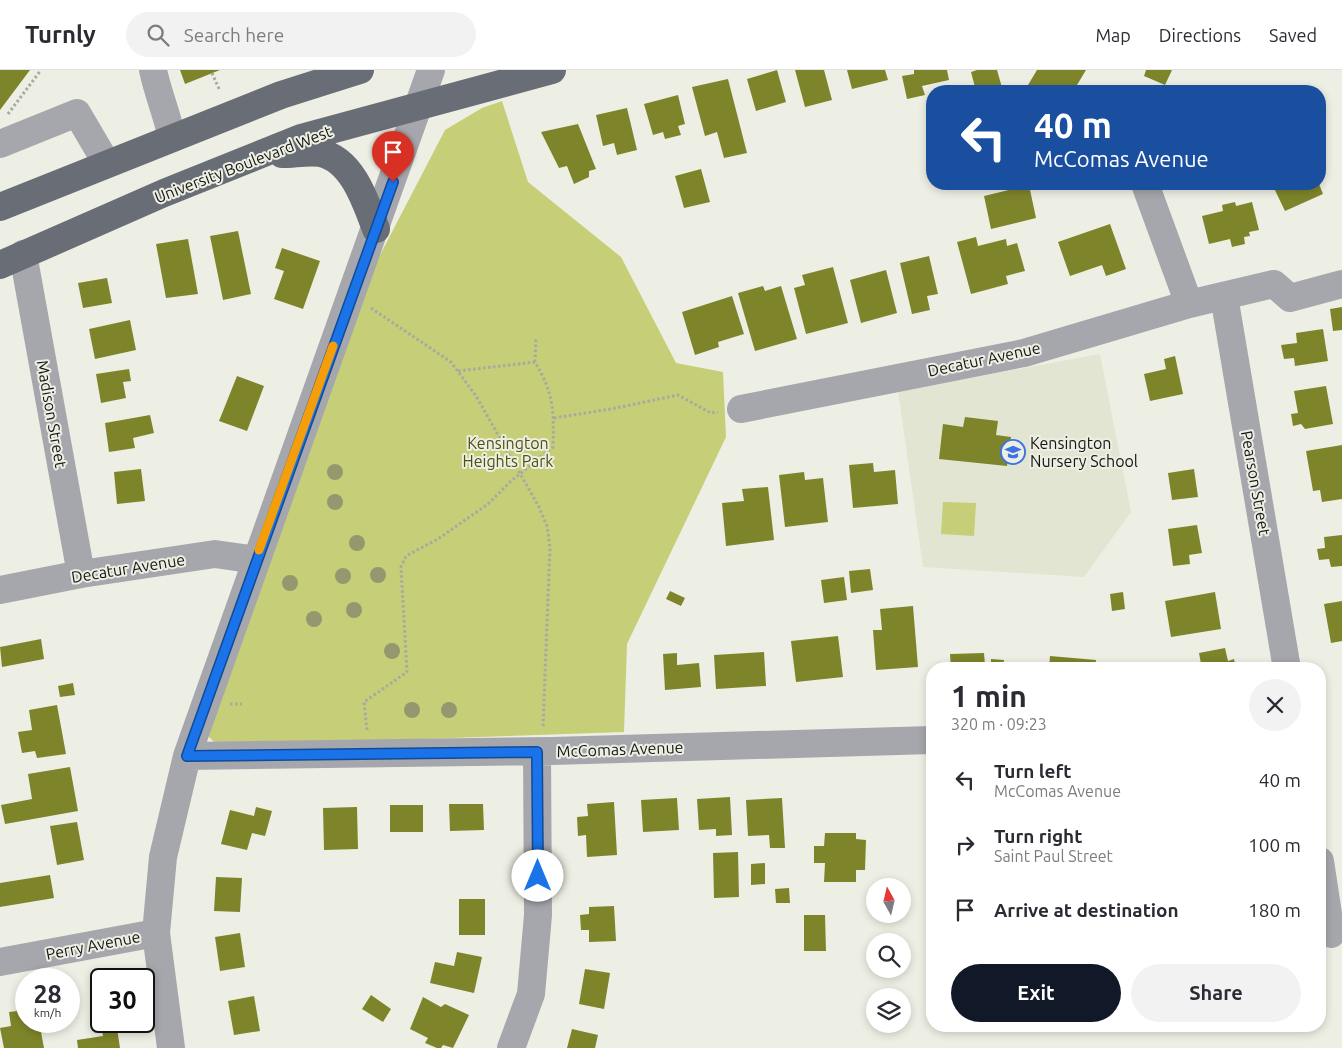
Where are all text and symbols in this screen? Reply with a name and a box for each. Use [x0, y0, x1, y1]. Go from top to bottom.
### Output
search box [126, 12, 476, 57]
text: Turnly [25, 21, 96, 48]
icon: search [144, 21, 172, 49]
text: Search here [184, 24, 284, 46]
text: Map [1095, 25, 1131, 45]
text: Directions [1159, 25, 1241, 45]
text: Saved [1269, 25, 1317, 45]
icon: left [951, 105, 1016, 170]
text: 40 m [1034, 105, 1112, 145]
street label: University Boulevard West [152, 122, 335, 206]
pin [372, 131, 414, 182]
icon: arrive [379, 138, 407, 166]
text: McComas Avenue [1034, 146, 1209, 171]
street label: Decatur Avenue [926, 338, 1042, 380]
street label: Madison Street [34, 359, 70, 470]
street label: Pearson Street [1238, 429, 1274, 538]
park label: Kensington Heights Park [463, 434, 553, 470]
place label: Kensington Nursery School [1030, 434, 1138, 470]
school or university icon: Kensington Nursery School [1000, 439, 1026, 465]
street label: Decatur Avenue [70, 550, 186, 586]
text: 1 min [951, 679, 1027, 713]
button: close [1249, 679, 1301, 731]
text: 320 m · 09:23 [951, 715, 1047, 733]
street label: McComas Avenue [556, 738, 684, 760]
text: Turn left [994, 760, 1072, 782]
icon: left [951, 766, 979, 794]
text: 40 m [1259, 769, 1301, 791]
text: McComas Avenue [994, 782, 1121, 800]
text: Turn right [994, 825, 1082, 847]
icon: right [951, 831, 979, 859]
text: 100 m [1248, 834, 1301, 856]
text: Saint Paul Street [994, 847, 1113, 865]
position arrow [511, 849, 563, 901]
north arrow [866, 878, 911, 922]
map controls [866, 878, 911, 1033]
icon: arrive [951, 896, 979, 924]
text: Arrive at destination [994, 899, 1179, 921]
text: 180 m [1248, 899, 1301, 921]
street label: Perry Avenue [44, 927, 142, 963]
button: search [866, 933, 911, 978]
button: Exit [951, 964, 1121, 1022]
button: Share [1131, 964, 1301, 1022]
speed limit sign: 30 [90, 968, 155, 1033]
text: 28 [33, 980, 62, 1008]
button: layers [866, 988, 911, 1033]
text: km/h [34, 1006, 61, 1019]

